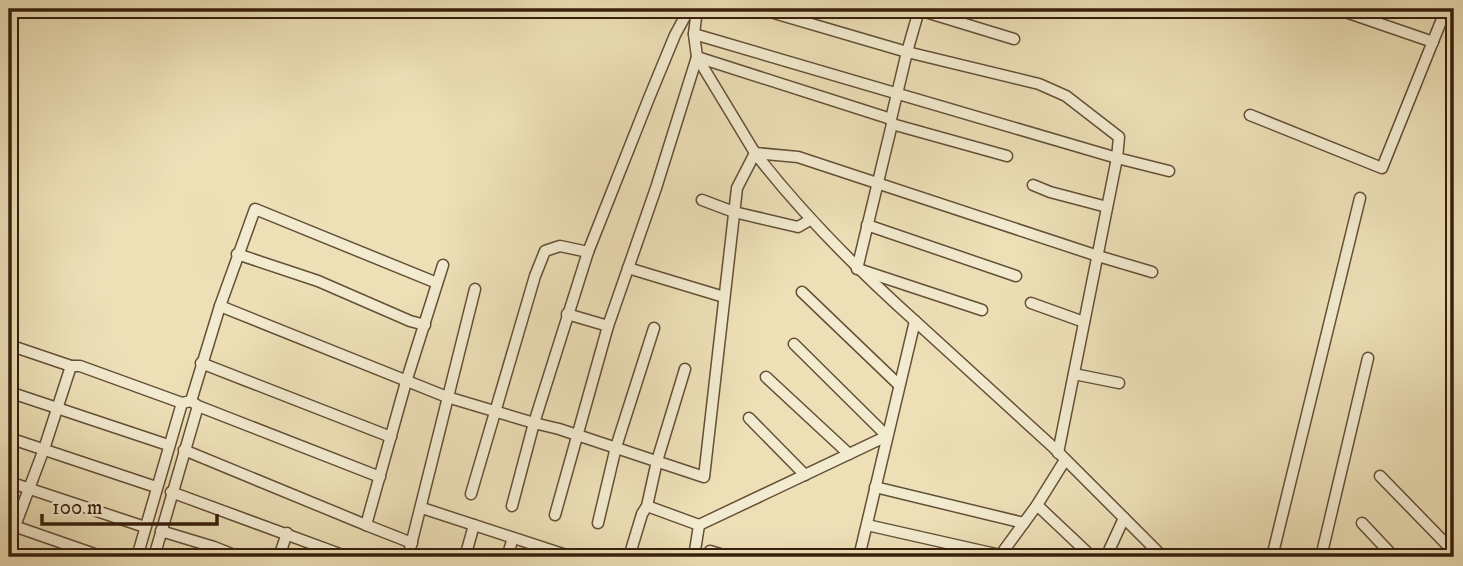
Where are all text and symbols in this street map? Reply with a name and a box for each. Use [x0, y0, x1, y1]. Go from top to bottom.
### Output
scale bar [42, 482, 217, 526]
text: 100 m [52, 495, 103, 521]

